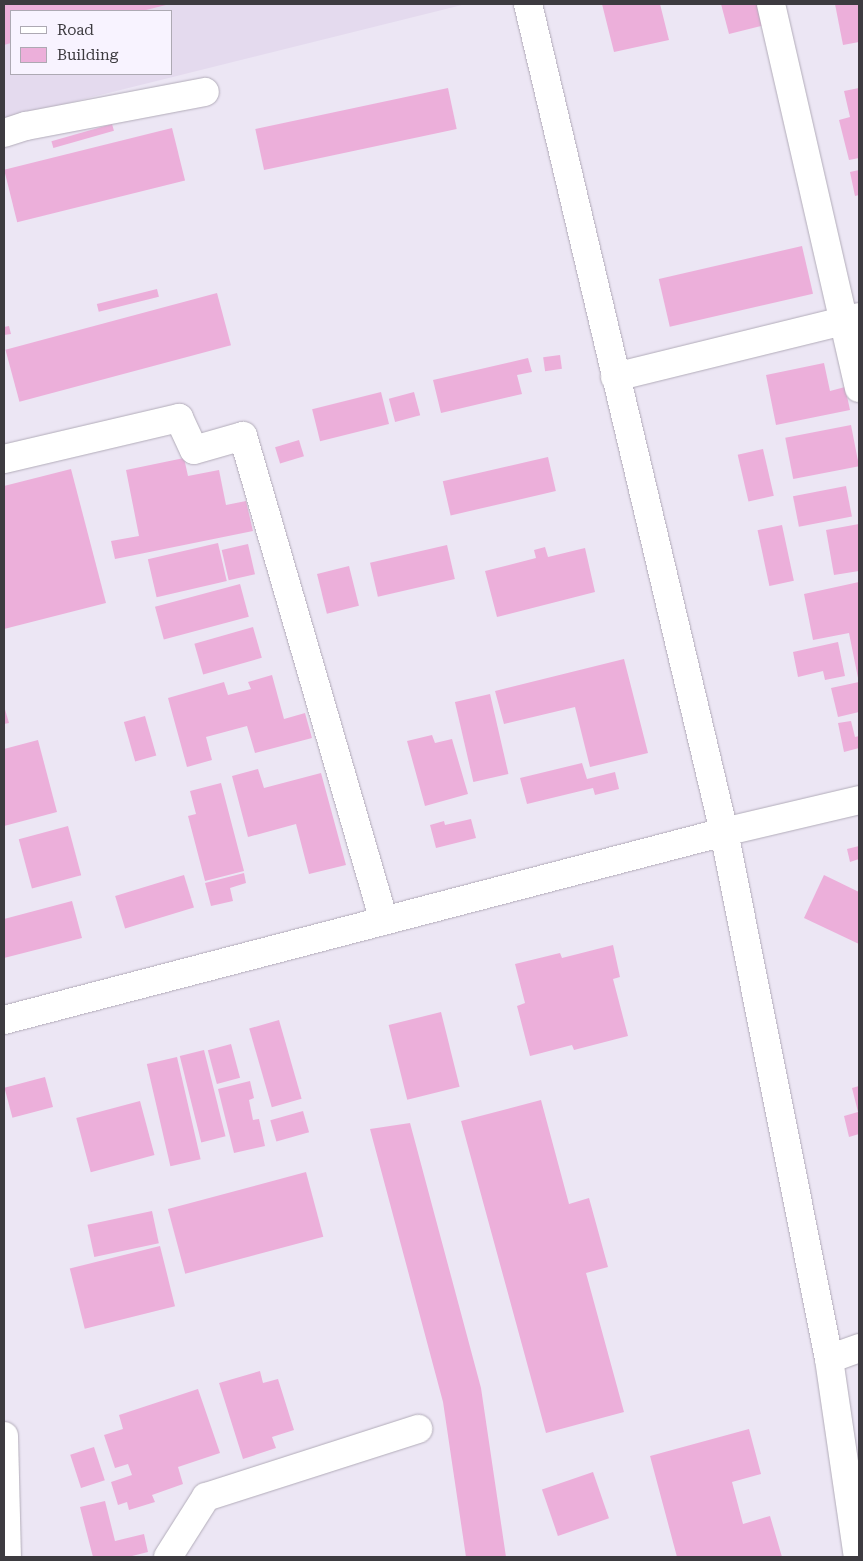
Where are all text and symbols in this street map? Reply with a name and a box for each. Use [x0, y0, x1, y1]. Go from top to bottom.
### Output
legend [10, 10, 172, 75]
text: Road [57, 21, 94, 39]
text: Building [57, 46, 118, 64]

